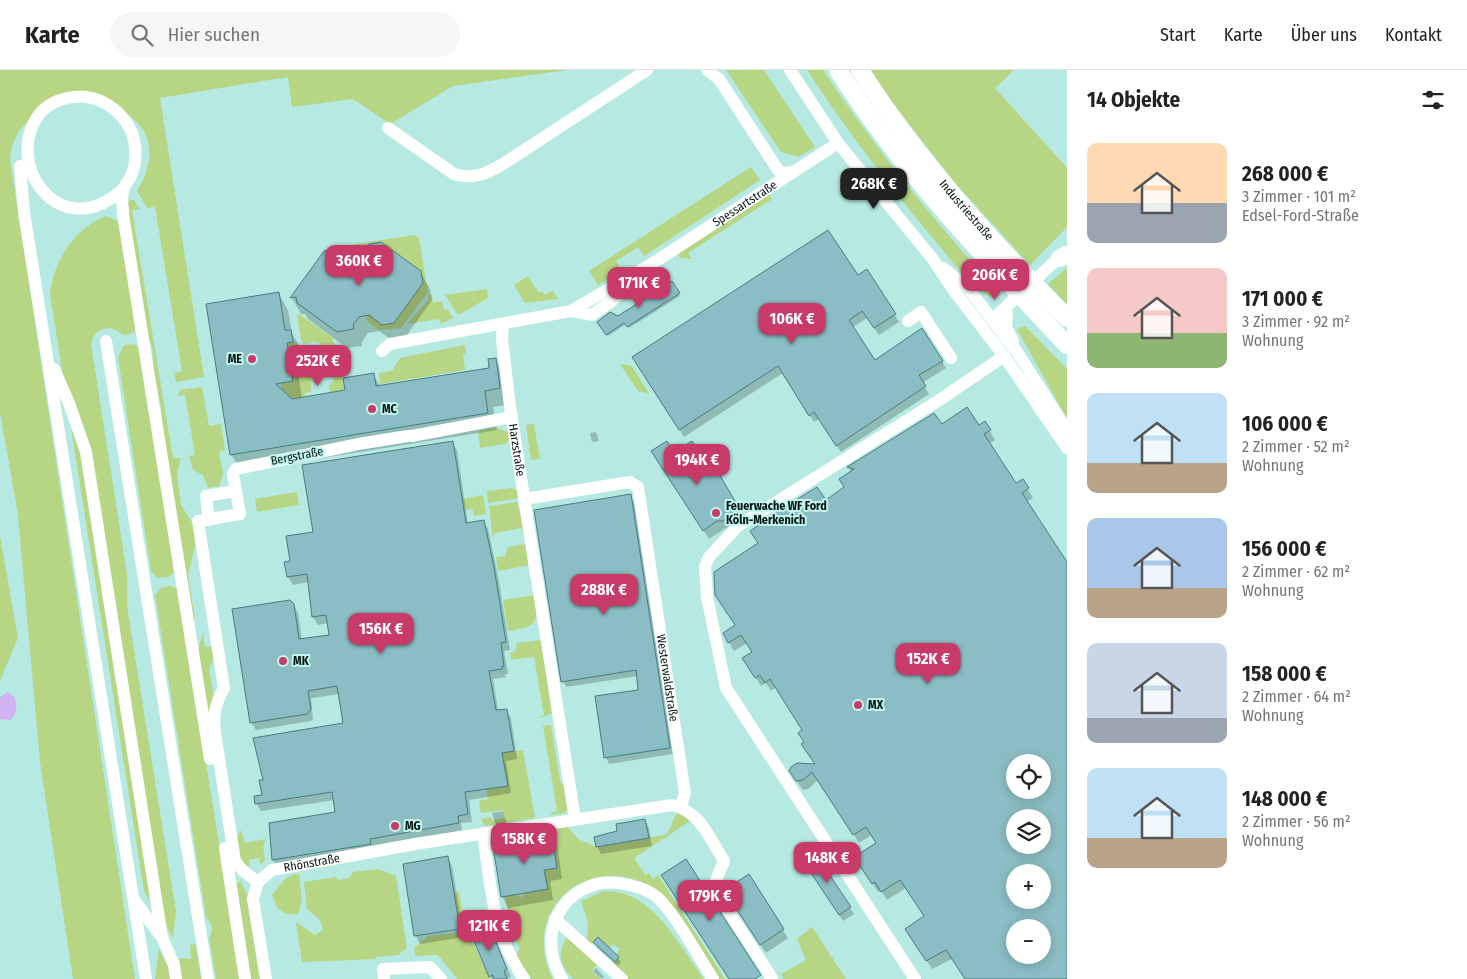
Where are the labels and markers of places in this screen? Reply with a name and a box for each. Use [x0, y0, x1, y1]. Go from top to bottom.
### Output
pin: 268K € [833, 168, 915, 210]
pin: 360K € [318, 244, 400, 287]
pin: 206K € [954, 258, 1036, 301]
pin: 171K € [598, 266, 680, 309]
pin: 106K € [751, 302, 833, 345]
pin: 252K € [277, 344, 359, 387]
place label: ME [228, 352, 242, 366]
marker: ME [246, 353, 258, 365]
place label: MC [382, 402, 398, 416]
marker: MC [366, 403, 378, 415]
pin: 194K € [656, 444, 738, 486]
place label: Feuerwache WF Ford Köln-Merkenich [726, 499, 827, 527]
marker: Feuerwache WF Ford Köln-Merkenich [710, 507, 722, 519]
pin: 288K € [563, 574, 645, 616]
pin: 156K € [340, 612, 422, 655]
pin: 152K € [887, 642, 969, 685]
place label: MK [293, 654, 310, 668]
marker: MK [277, 655, 289, 667]
place label: MX [868, 698, 884, 712]
marker: MX [852, 699, 864, 711]
place label: MG [405, 819, 421, 833]
marker: MG [389, 820, 401, 832]
pin: 158K € [483, 822, 565, 865]
pin: 148K € [786, 842, 868, 884]
pin: 179K € [669, 880, 751, 922]
pin: 121K € [448, 910, 530, 952]

